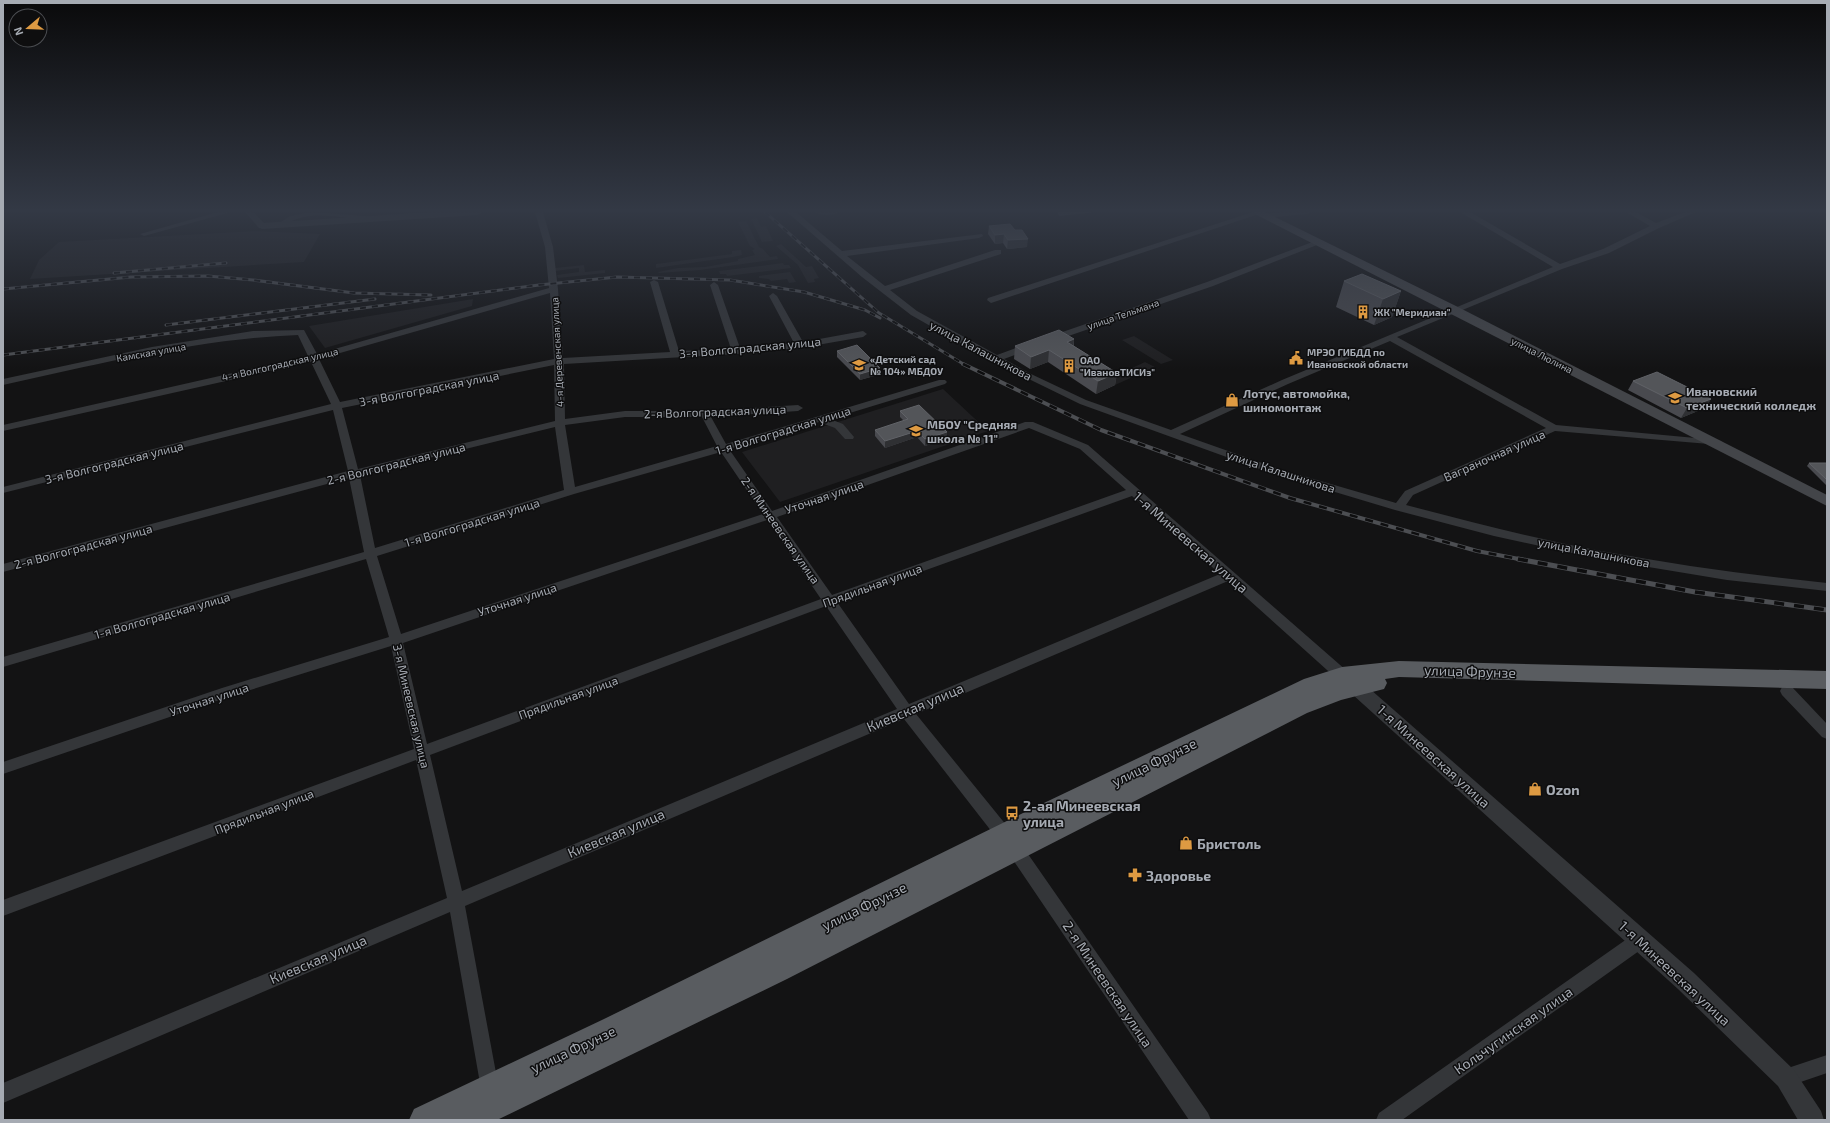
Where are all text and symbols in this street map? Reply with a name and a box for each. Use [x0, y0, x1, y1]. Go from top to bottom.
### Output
north arrow [8, 8, 48, 48]
text: N [11, 25, 26, 37]
street label: улица Тельмана [1085, 296, 1161, 333]
street label: 4-я Деревенская улица [548, 297, 567, 407]
building icon: ЖК "Меридиан" [1355, 304, 1371, 320]
place label: ЖК "Меридиан" [1374, 306, 1451, 318]
street label: улица Калашникова [927, 317, 1034, 384]
street label: 3-я Волгоградская улица [679, 334, 822, 361]
street label: улица Люлина [1509, 334, 1575, 377]
street label: Камская улица [115, 340, 187, 365]
street label: 4-я Волгоградская улица [221, 345, 340, 384]
place label: МРЭО ГИБДД по Ивановской области [1307, 346, 1408, 370]
public building icon: МРЭО ГИБДД по Ивановской области [1288, 350, 1304, 366]
place label: «Детский сад № 104» МБДОУ [870, 353, 943, 377]
place label: ОАО "ИвановТИСИз" [1080, 354, 1155, 378]
school or university icon: «Детский сад № 104» МБДОУ [851, 357, 867, 373]
building icon: ОАО "ИвановТИСИз" [1061, 358, 1077, 374]
street label: 3-я Волгоградская улица [358, 368, 500, 409]
place label: Ивановский технический колледж [1686, 384, 1816, 412]
place label: Лотус, автомойка, шиномонтаж [1243, 386, 1350, 414]
school or university icon: Ивановский технический колледж [1667, 390, 1683, 406]
shop icon: Лотус, автомойка, шиномонтаж [1224, 392, 1240, 408]
street label: 2-я Волгоградская улица [644, 402, 786, 421]
street label: 1-я Волгоградская улица [714, 403, 852, 458]
place label: МБОУ "Средняя школа № 11" [927, 417, 1017, 445]
school or university icon: МБОУ "Средняя школа № 11" [908, 423, 924, 439]
street label: Ваграночная улица [1441, 426, 1547, 485]
street label: 3-я Волгоградская улица [43, 438, 185, 487]
street label: 2-я Волгоградская улица [325, 439, 467, 488]
street label: улица Калашникова [1225, 447, 1337, 496]
street label: 2-я Минеевская улица [738, 474, 823, 587]
street label: Уточная улица [783, 476, 865, 517]
street label: 1-я Минеевская улица [1130, 488, 1252, 596]
street label: 1-я Волгоградская улица [403, 495, 541, 550]
street label: 2-я Волгоградская улица [12, 521, 154, 572]
street label: улица Калашникова [1537, 534, 1651, 571]
street label: Прядильная улица [820, 560, 924, 610]
street label: Уточная улица [476, 580, 559, 619]
street label: 1-я Волгоградская улица [93, 589, 232, 642]
street label: 3-я Минеевская улица [390, 643, 433, 770]
street label: улица Фрунзе [1424, 661, 1516, 681]
street label: Прядильная улица [516, 672, 620, 722]
street label: Киевская улица [864, 679, 966, 735]
street label: Уточная улица [168, 680, 251, 719]
street label: 1-я Минеевская улица [1374, 701, 1494, 811]
street label: улица Фрунзе [1109, 734, 1199, 790]
shop icon: Ozon [1527, 781, 1543, 797]
place label: Ozon [1546, 781, 1580, 798]
street label: Прядильная улица [213, 786, 316, 837]
place label: 2-ая Минеевская улица [1023, 797, 1141, 830]
street label: Киевская улица [565, 805, 667, 861]
bus stop icon: 2-ая Минеевская улица [1004, 805, 1020, 821]
shop icon: Бристоль [1178, 835, 1194, 851]
place label: Бристоль [1197, 835, 1261, 852]
pharmacy icon: Здоровье [1127, 867, 1143, 883]
place label: Здоровье [1146, 867, 1211, 884]
street label: улица Фрунзе [819, 878, 909, 934]
street label: 1-я Минеевская улица [1616, 917, 1734, 1029]
street label: 2-я Минеевская улица [1059, 918, 1157, 1050]
street label: Киевская улица [267, 931, 369, 987]
street label: Кольчугинская улица [1450, 983, 1576, 1077]
street label: улица Фрунзе [528, 1022, 618, 1076]

